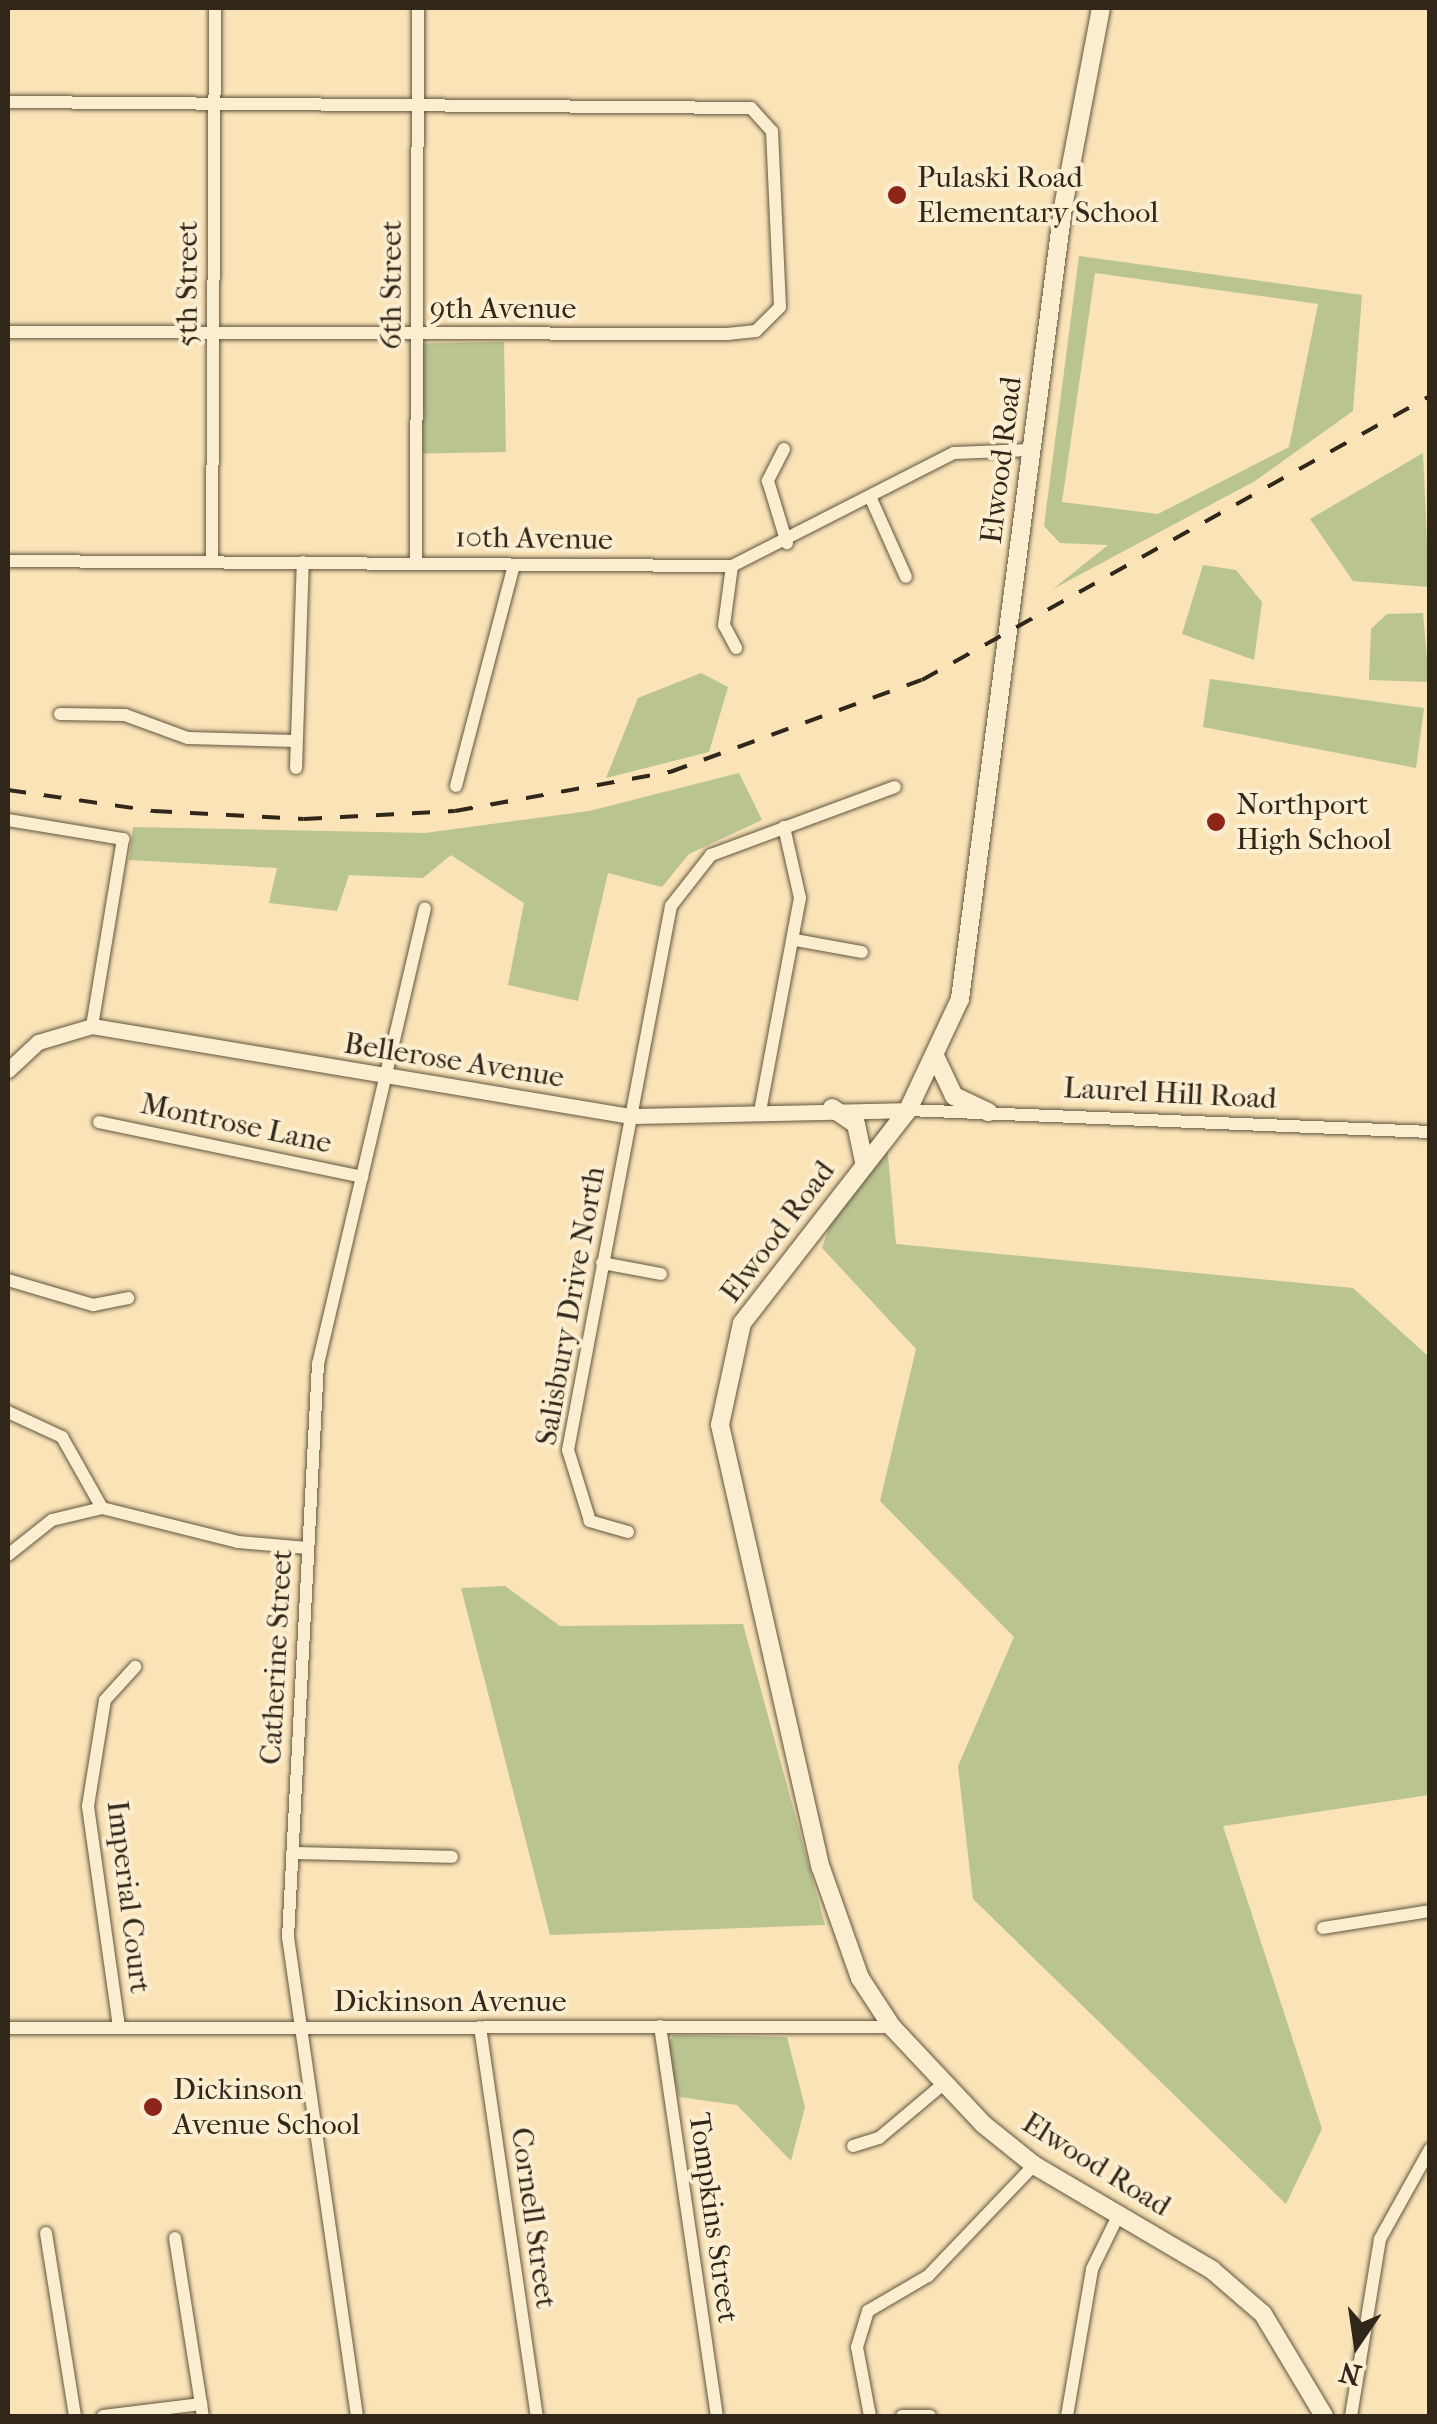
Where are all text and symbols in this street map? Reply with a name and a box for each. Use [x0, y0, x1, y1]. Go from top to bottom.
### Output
place label: Pulaski Road Elementary School [917, 160, 1159, 230]
marker: Pulaski Road Elementary School [886, 184, 908, 206]
street label: 6th Street [374, 220, 410, 350]
street label: 5th Street [170, 221, 206, 347]
street label: 9th Avenue [430, 291, 576, 327]
street label: Elwood Road [974, 374, 1030, 546]
street label: 10th Avenue [455, 520, 613, 558]
place label: Northport High School [1236, 787, 1392, 858]
marker: Northport High School [1205, 811, 1227, 833]
street label: Bellerose Avenue [341, 1026, 567, 1096]
street label: Laurel Hill Road [1063, 1070, 1277, 1118]
street label: Montrose Lane [137, 1086, 335, 1162]
street label: Elwood Road [713, 1154, 843, 1310]
street label: Salisbury Drive North [529, 1164, 613, 1448]
street label: Catherine Street [253, 1548, 301, 1766]
street label: Imperial Court [98, 1799, 158, 1995]
street label: Dickinson Avenue [333, 1984, 567, 2020]
place label: Dickinson Avenue School [173, 2072, 360, 2142]
marker: Dickinson Avenue School [142, 2096, 164, 2118]
street label: Elwood Road [1015, 2105, 1177, 2225]
street label: Tompkins Street [680, 2111, 746, 2325]
street label: Cornell Street [502, 2125, 564, 2311]
north arrow [1307, 2294, 1407, 2394]
text: N [1336, 2355, 1364, 2392]

